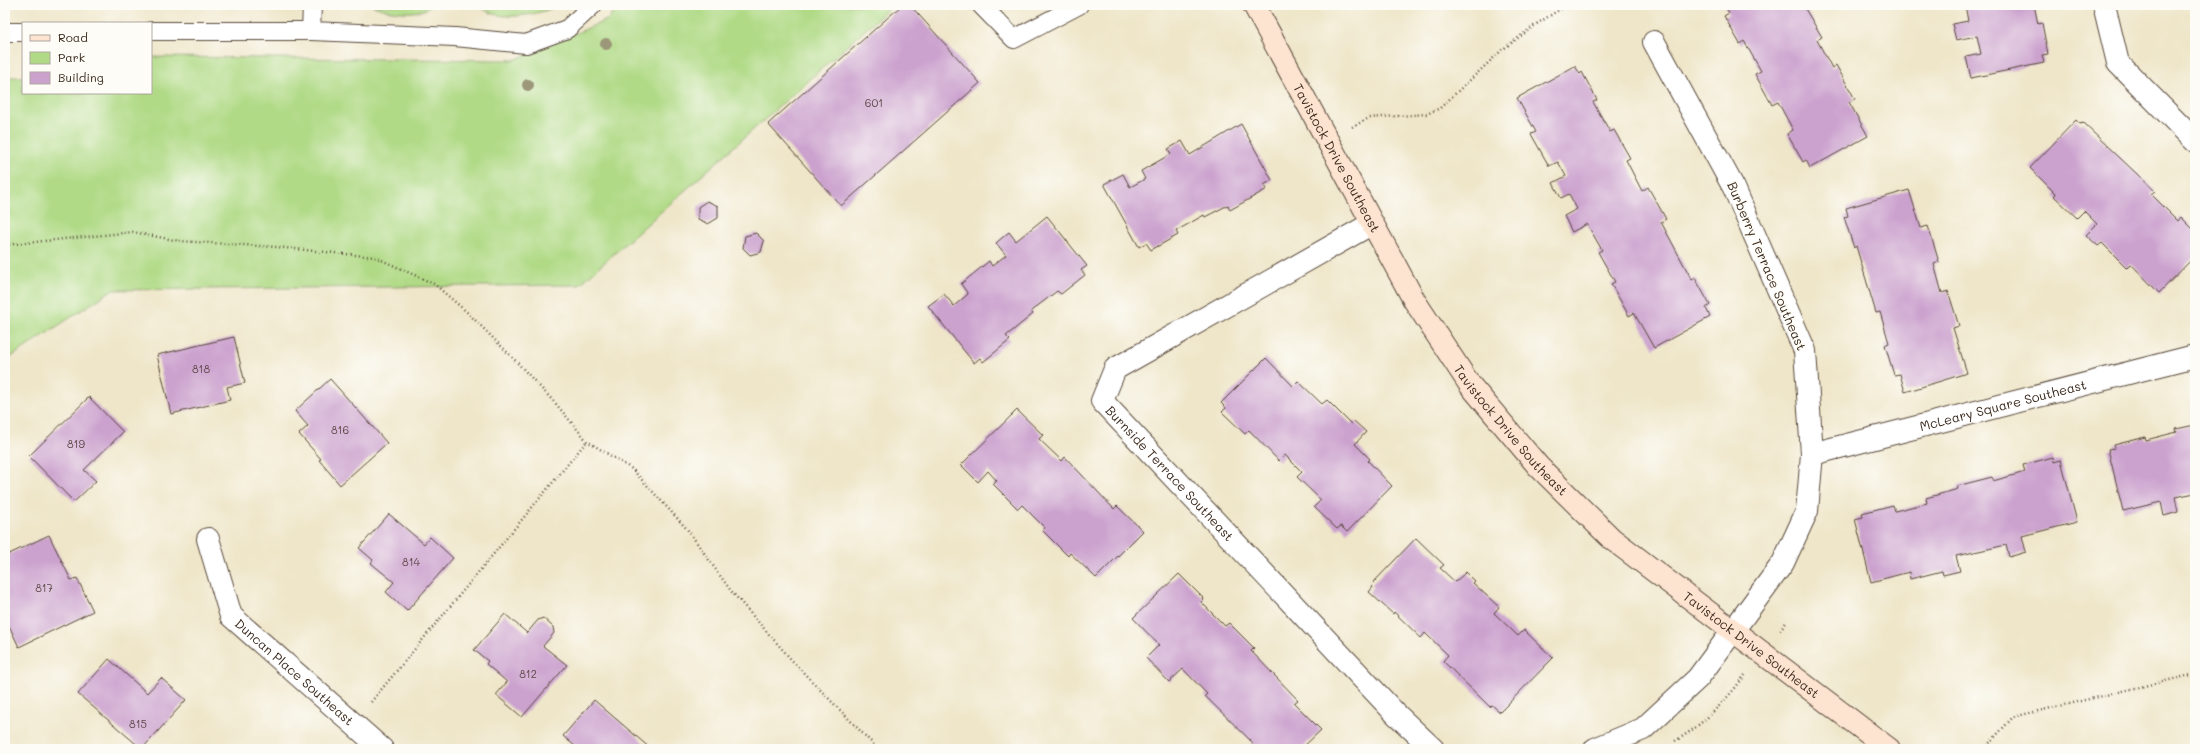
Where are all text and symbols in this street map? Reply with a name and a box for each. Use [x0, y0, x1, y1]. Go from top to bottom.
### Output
legend [22, 22, 152, 94]
text: Road [58, 29, 88, 45]
text: Park [58, 49, 85, 65]
text: Building [58, 69, 104, 85]
street label: Tavistock Drive Southeast [1290, 80, 1385, 235]
house number: 601 [865, 95, 883, 110]
street label: Burberry Terrace Southeast [1724, 179, 1811, 353]
house number: 818 [192, 361, 210, 376]
street label: Tavistock Drive Southeast [1451, 361, 1572, 499]
street label: McLeary Square Southeast [1917, 375, 2088, 434]
street label: Burnside Terrace Southeast [1103, 402, 1238, 544]
house number: 816 [331, 422, 349, 437]
house number: 819 [67, 436, 86, 451]
house number: 814 [402, 554, 421, 569]
house number: 817 [35, 580, 53, 595]
street label: Tavistock Drive Southeast [1680, 587, 1823, 702]
street label: Duncan Place Southeast [232, 615, 358, 729]
house number: 812 [519, 666, 537, 681]
house number: 815 [129, 716, 147, 731]

